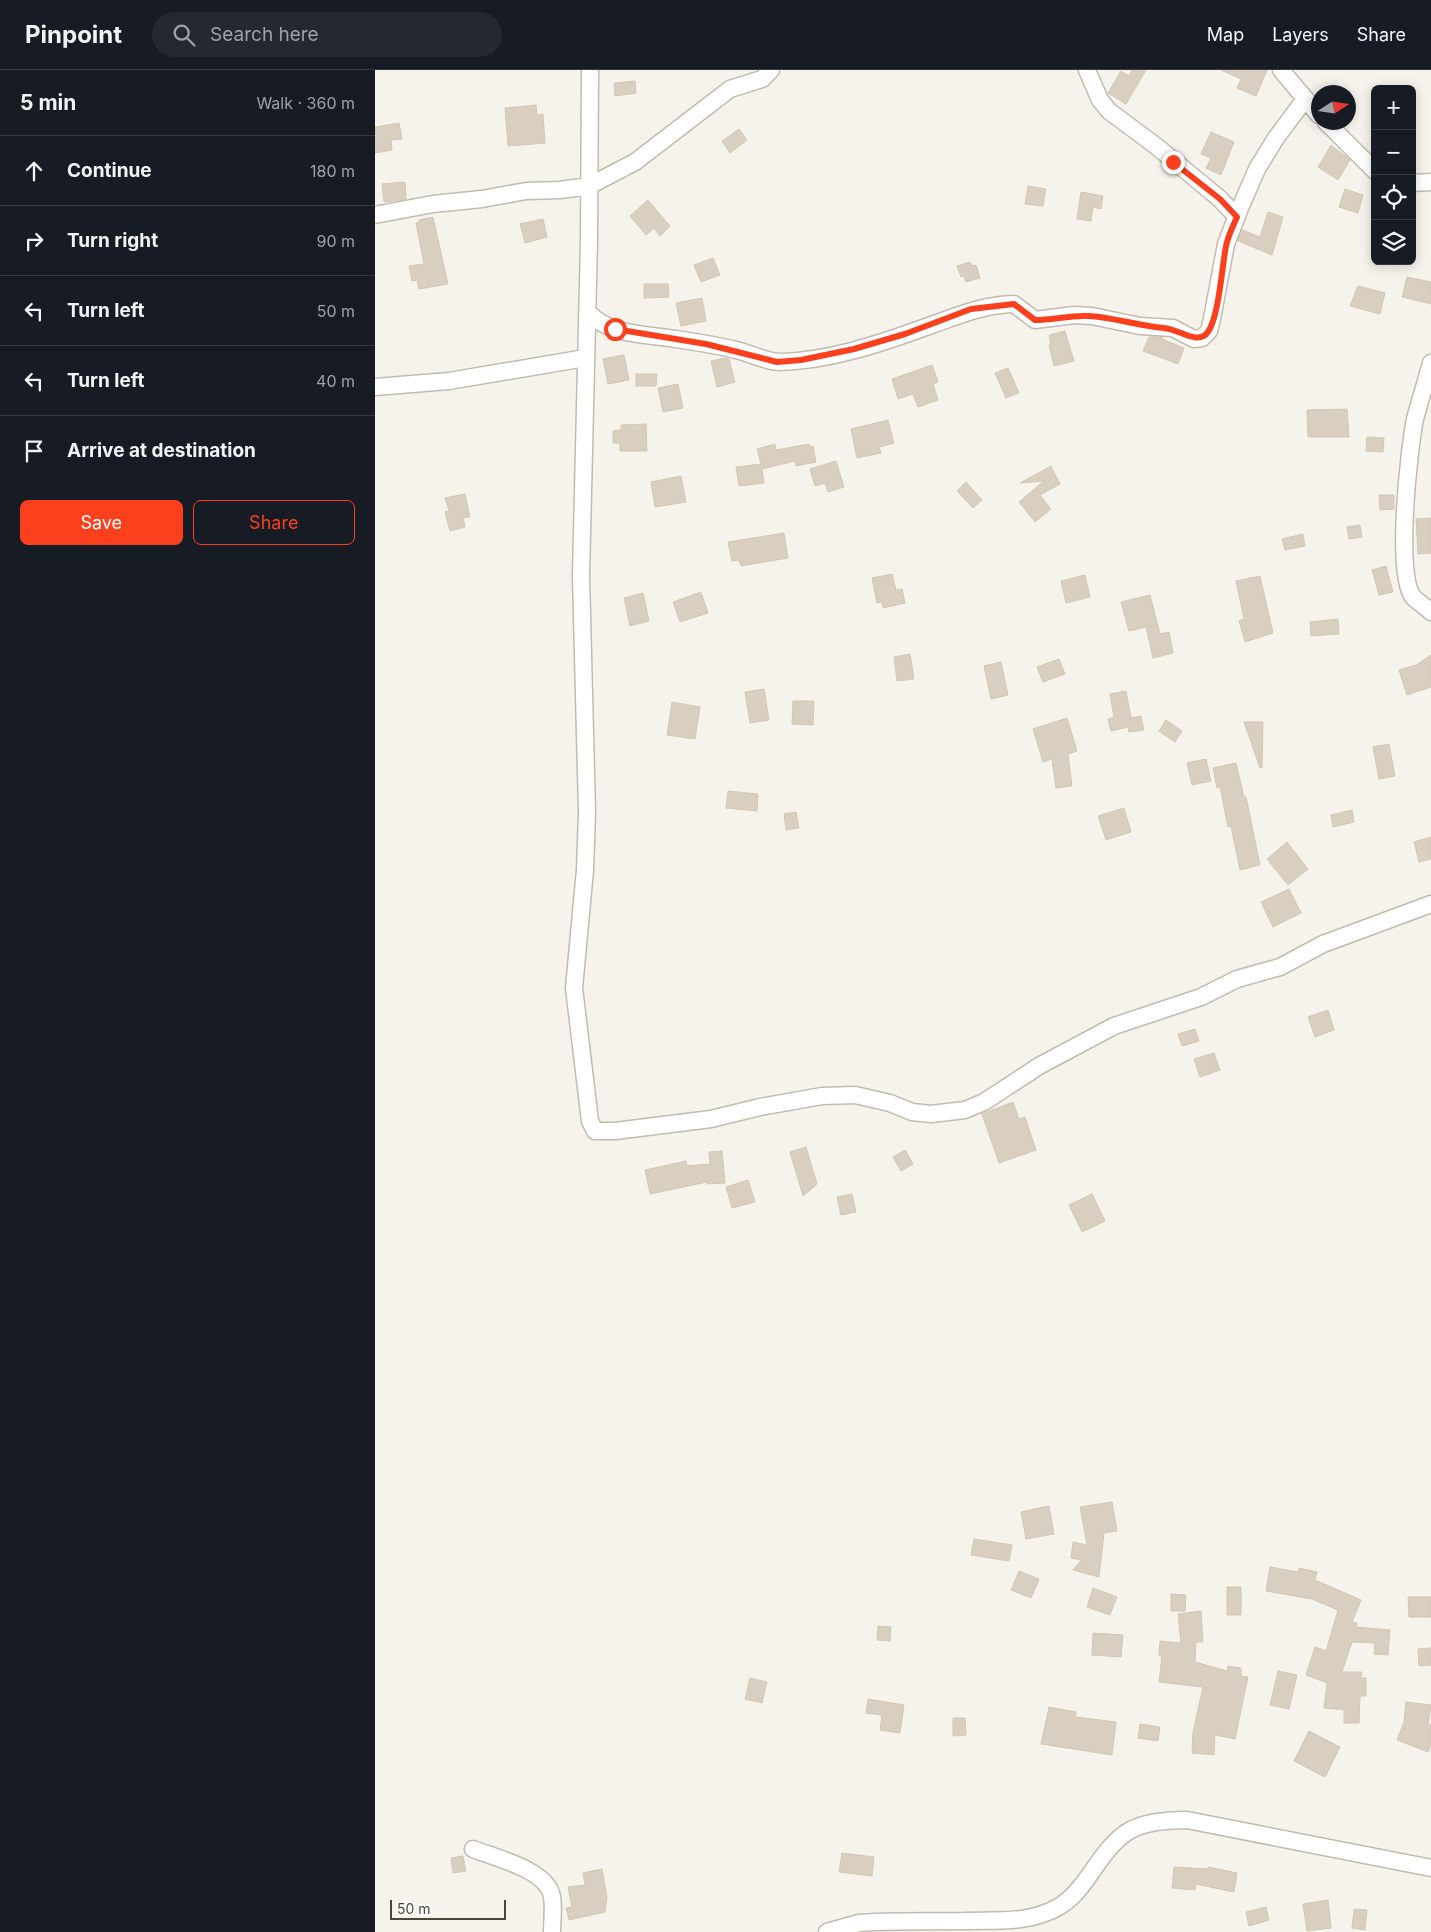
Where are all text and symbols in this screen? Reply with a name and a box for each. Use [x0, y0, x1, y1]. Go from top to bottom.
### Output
search box [152, 12, 502, 57]
text: Pinpoint [25, 20, 122, 49]
icon: search [170, 21, 198, 49]
text: Search here [210, 23, 319, 46]
text: Map [1207, 24, 1244, 45]
text: Layers [1272, 24, 1329, 45]
text: Share [1357, 24, 1406, 45]
north arrow [1311, 85, 1356, 130]
map controls [1371, 85, 1416, 265]
button: + [1371, 85, 1416, 130]
text: 5 min [20, 90, 76, 115]
text: Walk · 360 m [256, 93, 355, 113]
button: − [1371, 130, 1416, 175]
route end [1162, 151, 1185, 174]
icon: ahead [20, 157, 48, 185]
text: Continue [67, 159, 152, 182]
text: 180 m [310, 161, 355, 181]
button: locate [1371, 175, 1416, 220]
button: layers [1371, 220, 1416, 265]
icon: right [20, 227, 48, 255]
text: Turn right [67, 229, 158, 252]
text: 90 m [316, 231, 355, 251]
icon: left [20, 297, 48, 325]
text: Turn left [67, 299, 145, 322]
text: 50 m [317, 301, 355, 321]
route start [604, 318, 627, 341]
icon: left [20, 367, 48, 395]
text: Turn left [67, 369, 145, 392]
text: 40 m [316, 371, 355, 391]
icon: arrive [20, 437, 48, 465]
text: Arrive at destination [67, 439, 256, 462]
button: Save [20, 500, 183, 545]
button: Share [193, 500, 355, 545]
scale bar [390, 1897, 506, 1920]
text: 50 m [397, 1900, 431, 1917]

